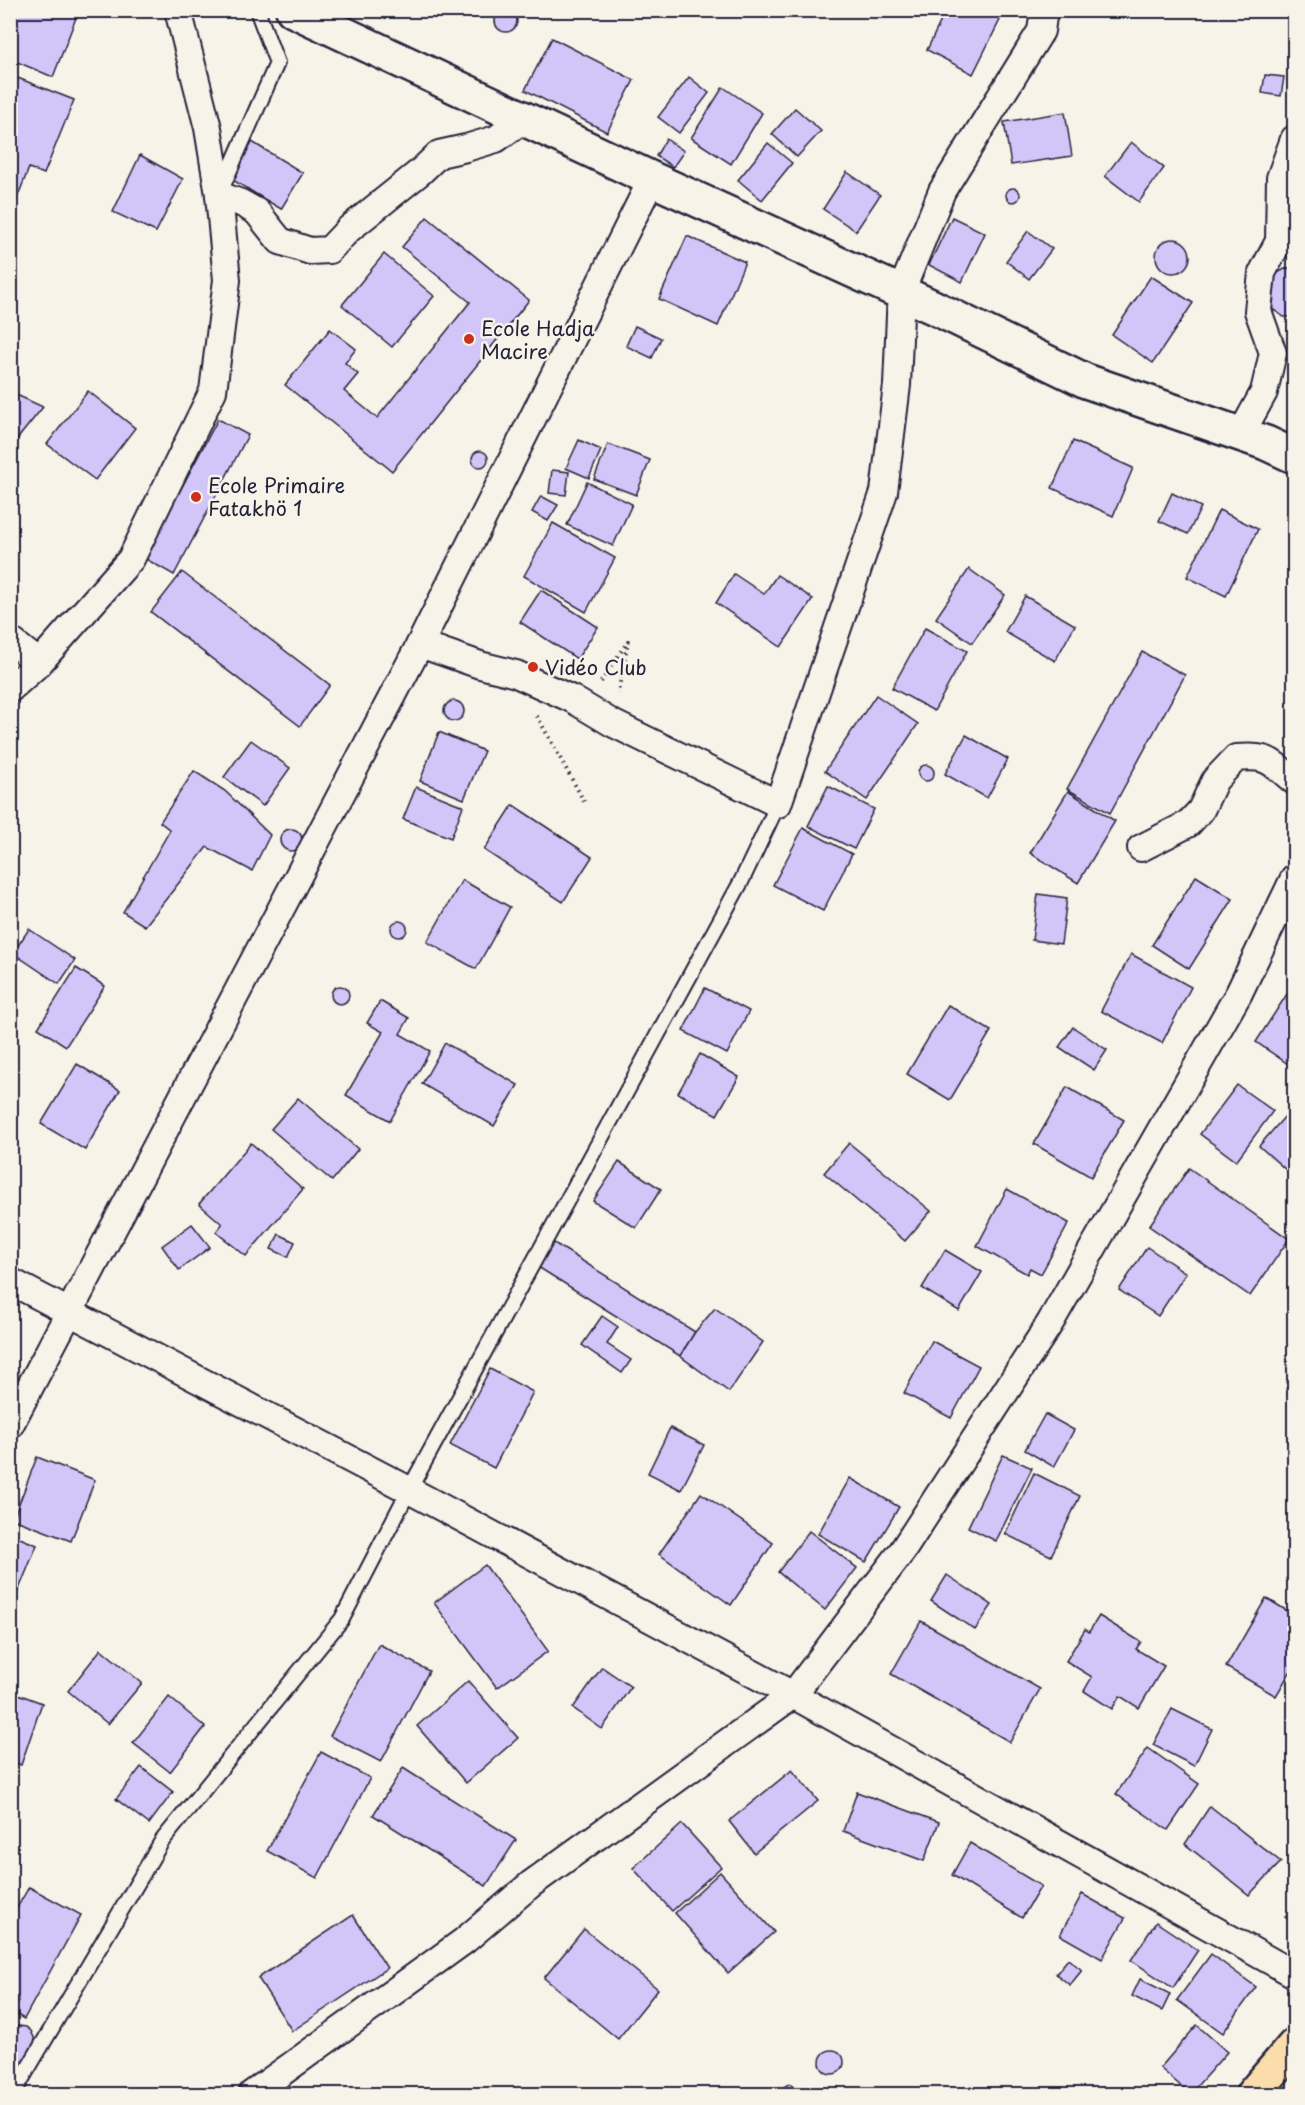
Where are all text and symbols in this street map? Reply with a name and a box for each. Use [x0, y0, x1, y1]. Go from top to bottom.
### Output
place label: Ecole Hadja Macire [481, 313, 595, 366]
marker: Ecole Hadja Macire [462, 332, 476, 346]
place label: Ecole Primaire Fatakhö 1 [208, 470, 345, 523]
marker: Ecole Primaire Fatakhö 1 [189, 490, 203, 504]
place label: Vidéo Club [545, 652, 647, 682]
marker: Vidéo Club [526, 660, 540, 674]

